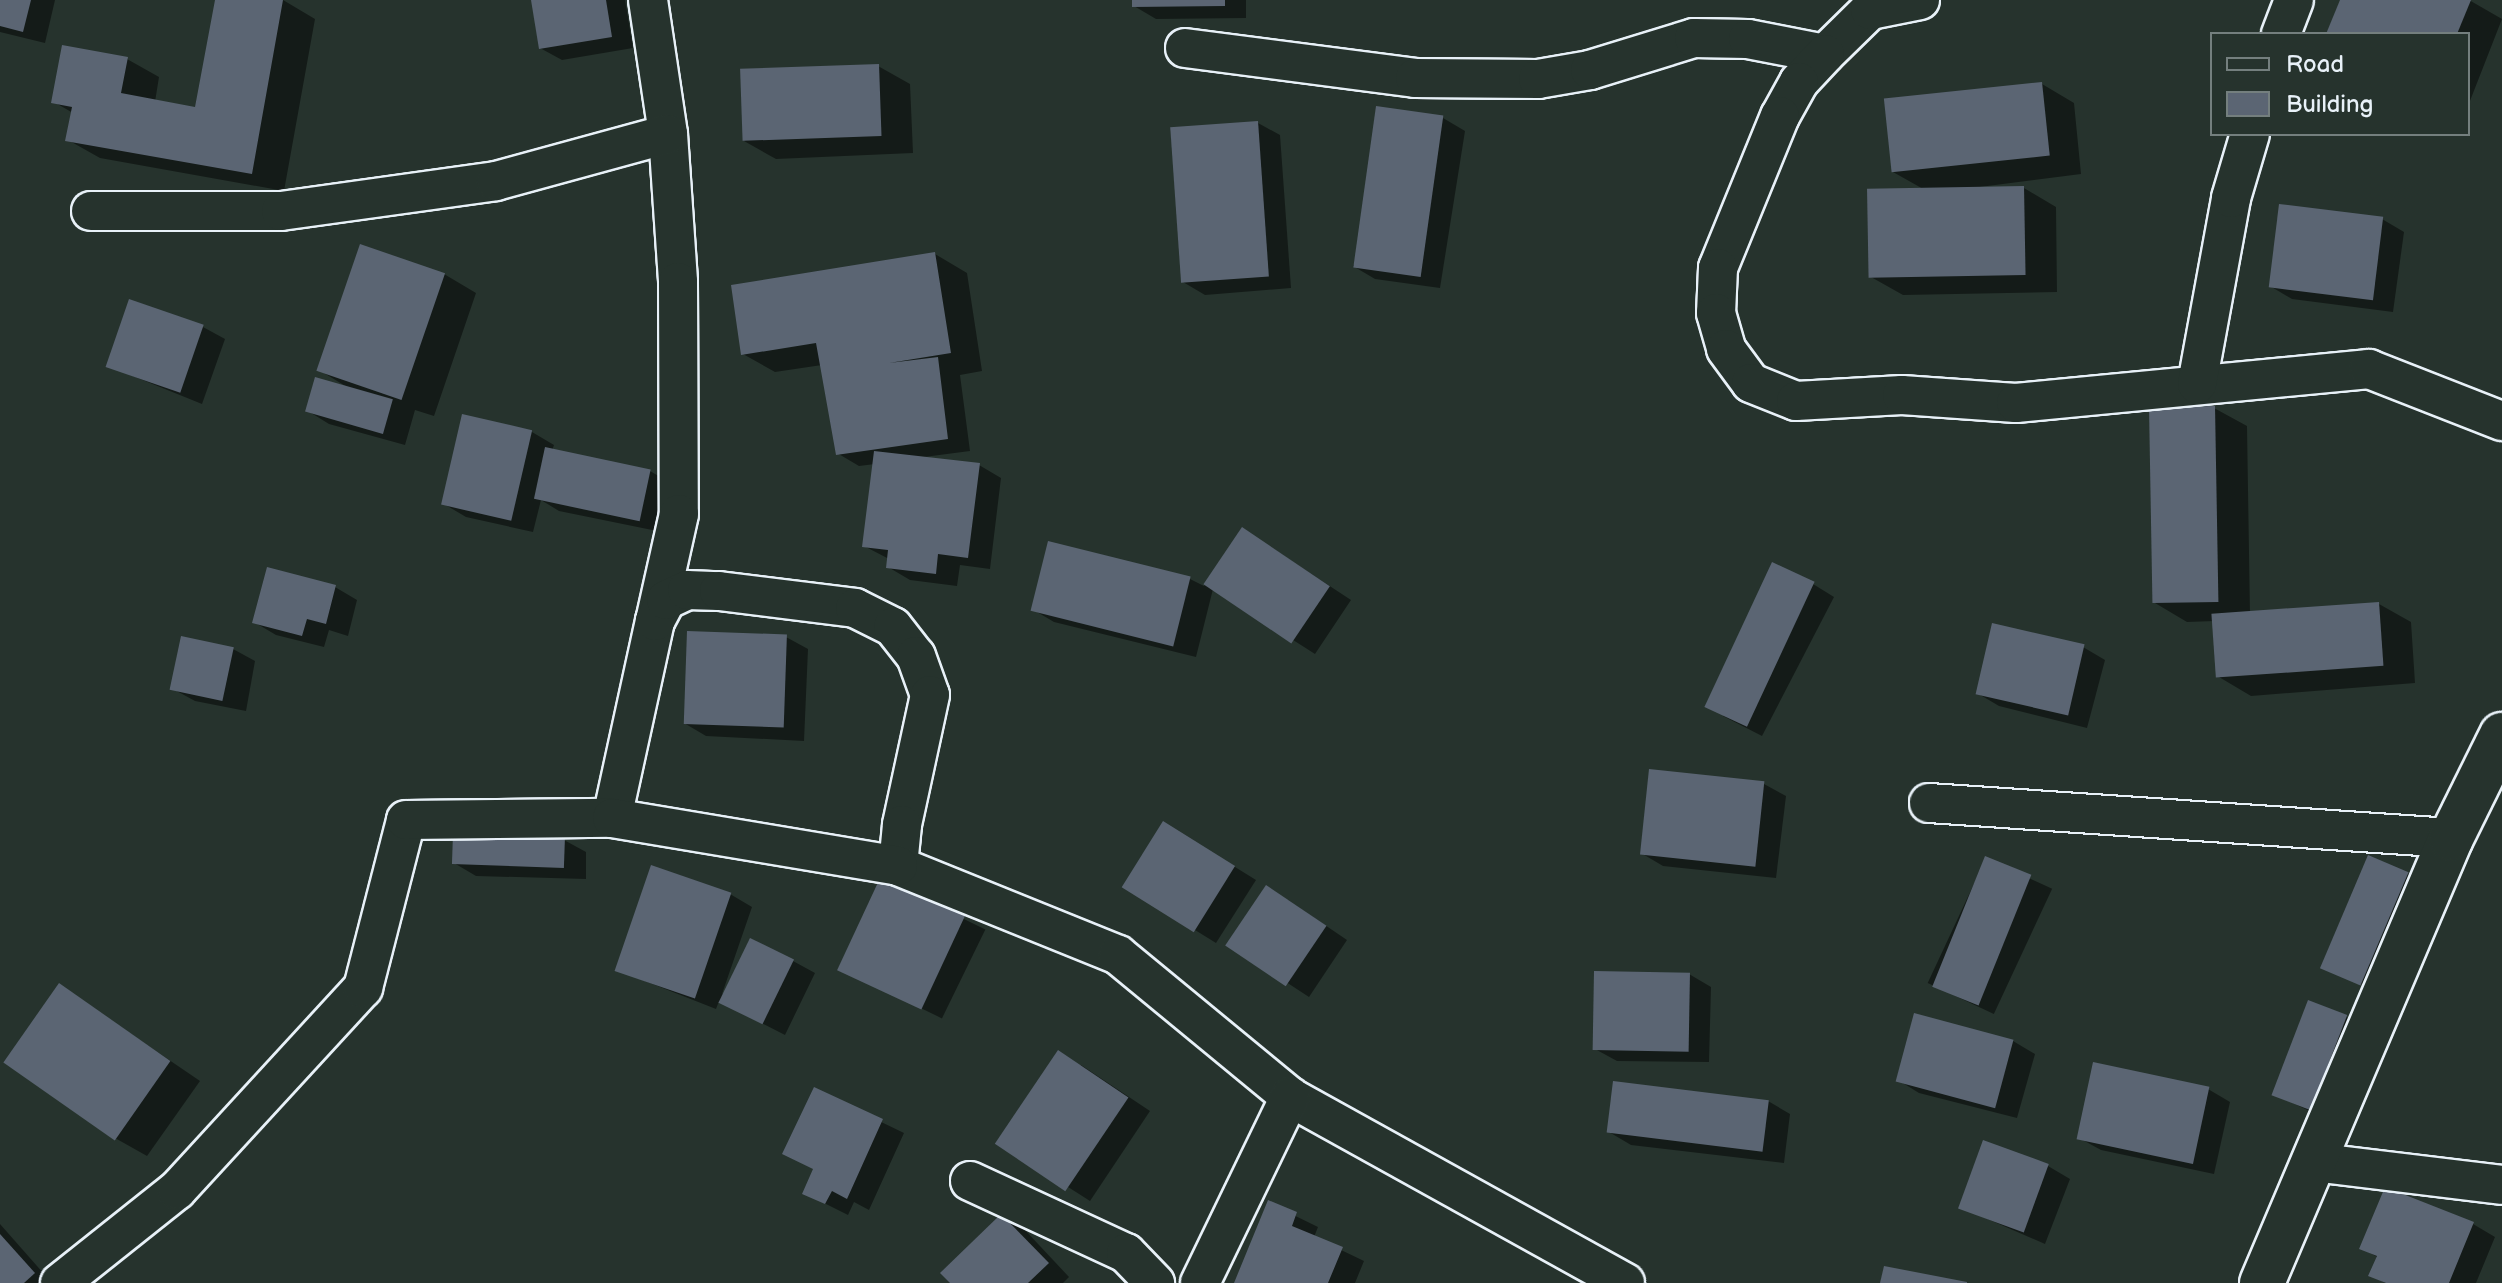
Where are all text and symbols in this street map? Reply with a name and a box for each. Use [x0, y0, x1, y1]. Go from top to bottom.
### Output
legend [2210, 32, 2470, 136]
text: Road [2286, 50, 2344, 79]
text: Building [2286, 90, 2373, 119]

